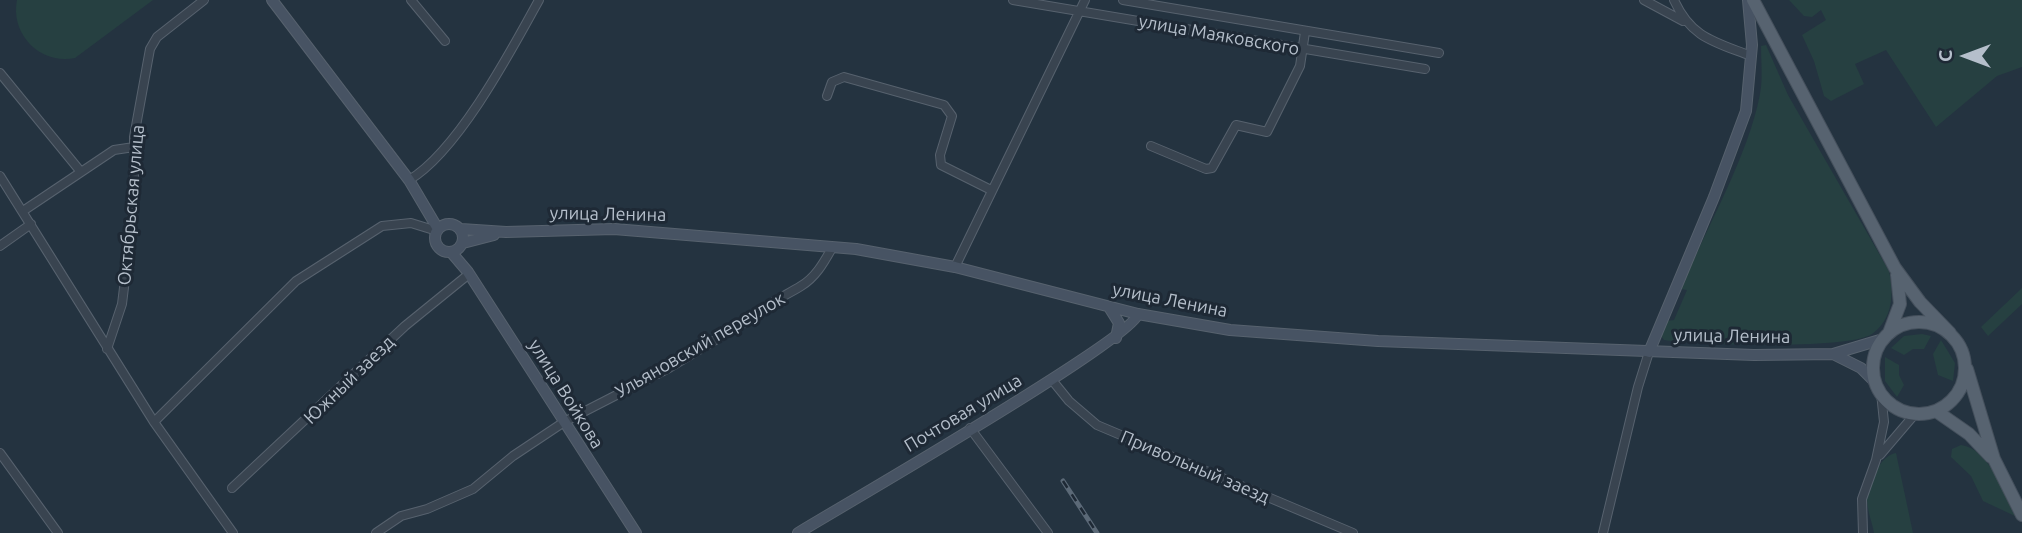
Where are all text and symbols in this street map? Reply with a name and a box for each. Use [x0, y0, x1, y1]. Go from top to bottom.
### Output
street label: улица Маяковского [1137, 10, 1301, 60]
north arrow [1931, 21, 2001, 91]
text: С [1934, 50, 1956, 62]
street label: Октябрьская улица [113, 124, 149, 286]
street label: улица Ленина [549, 202, 667, 226]
street label: улица Ленина [1111, 278, 1229, 322]
street label: Ульяновский переулок [611, 288, 789, 402]
street label: улица Ленина [1673, 324, 1791, 348]
street label: Южный заезд [299, 331, 399, 429]
street label: улица Войкова [524, 335, 608, 453]
street label: Почтовая улица [900, 369, 1026, 457]
street label: Привольный заезд [1117, 426, 1273, 508]

